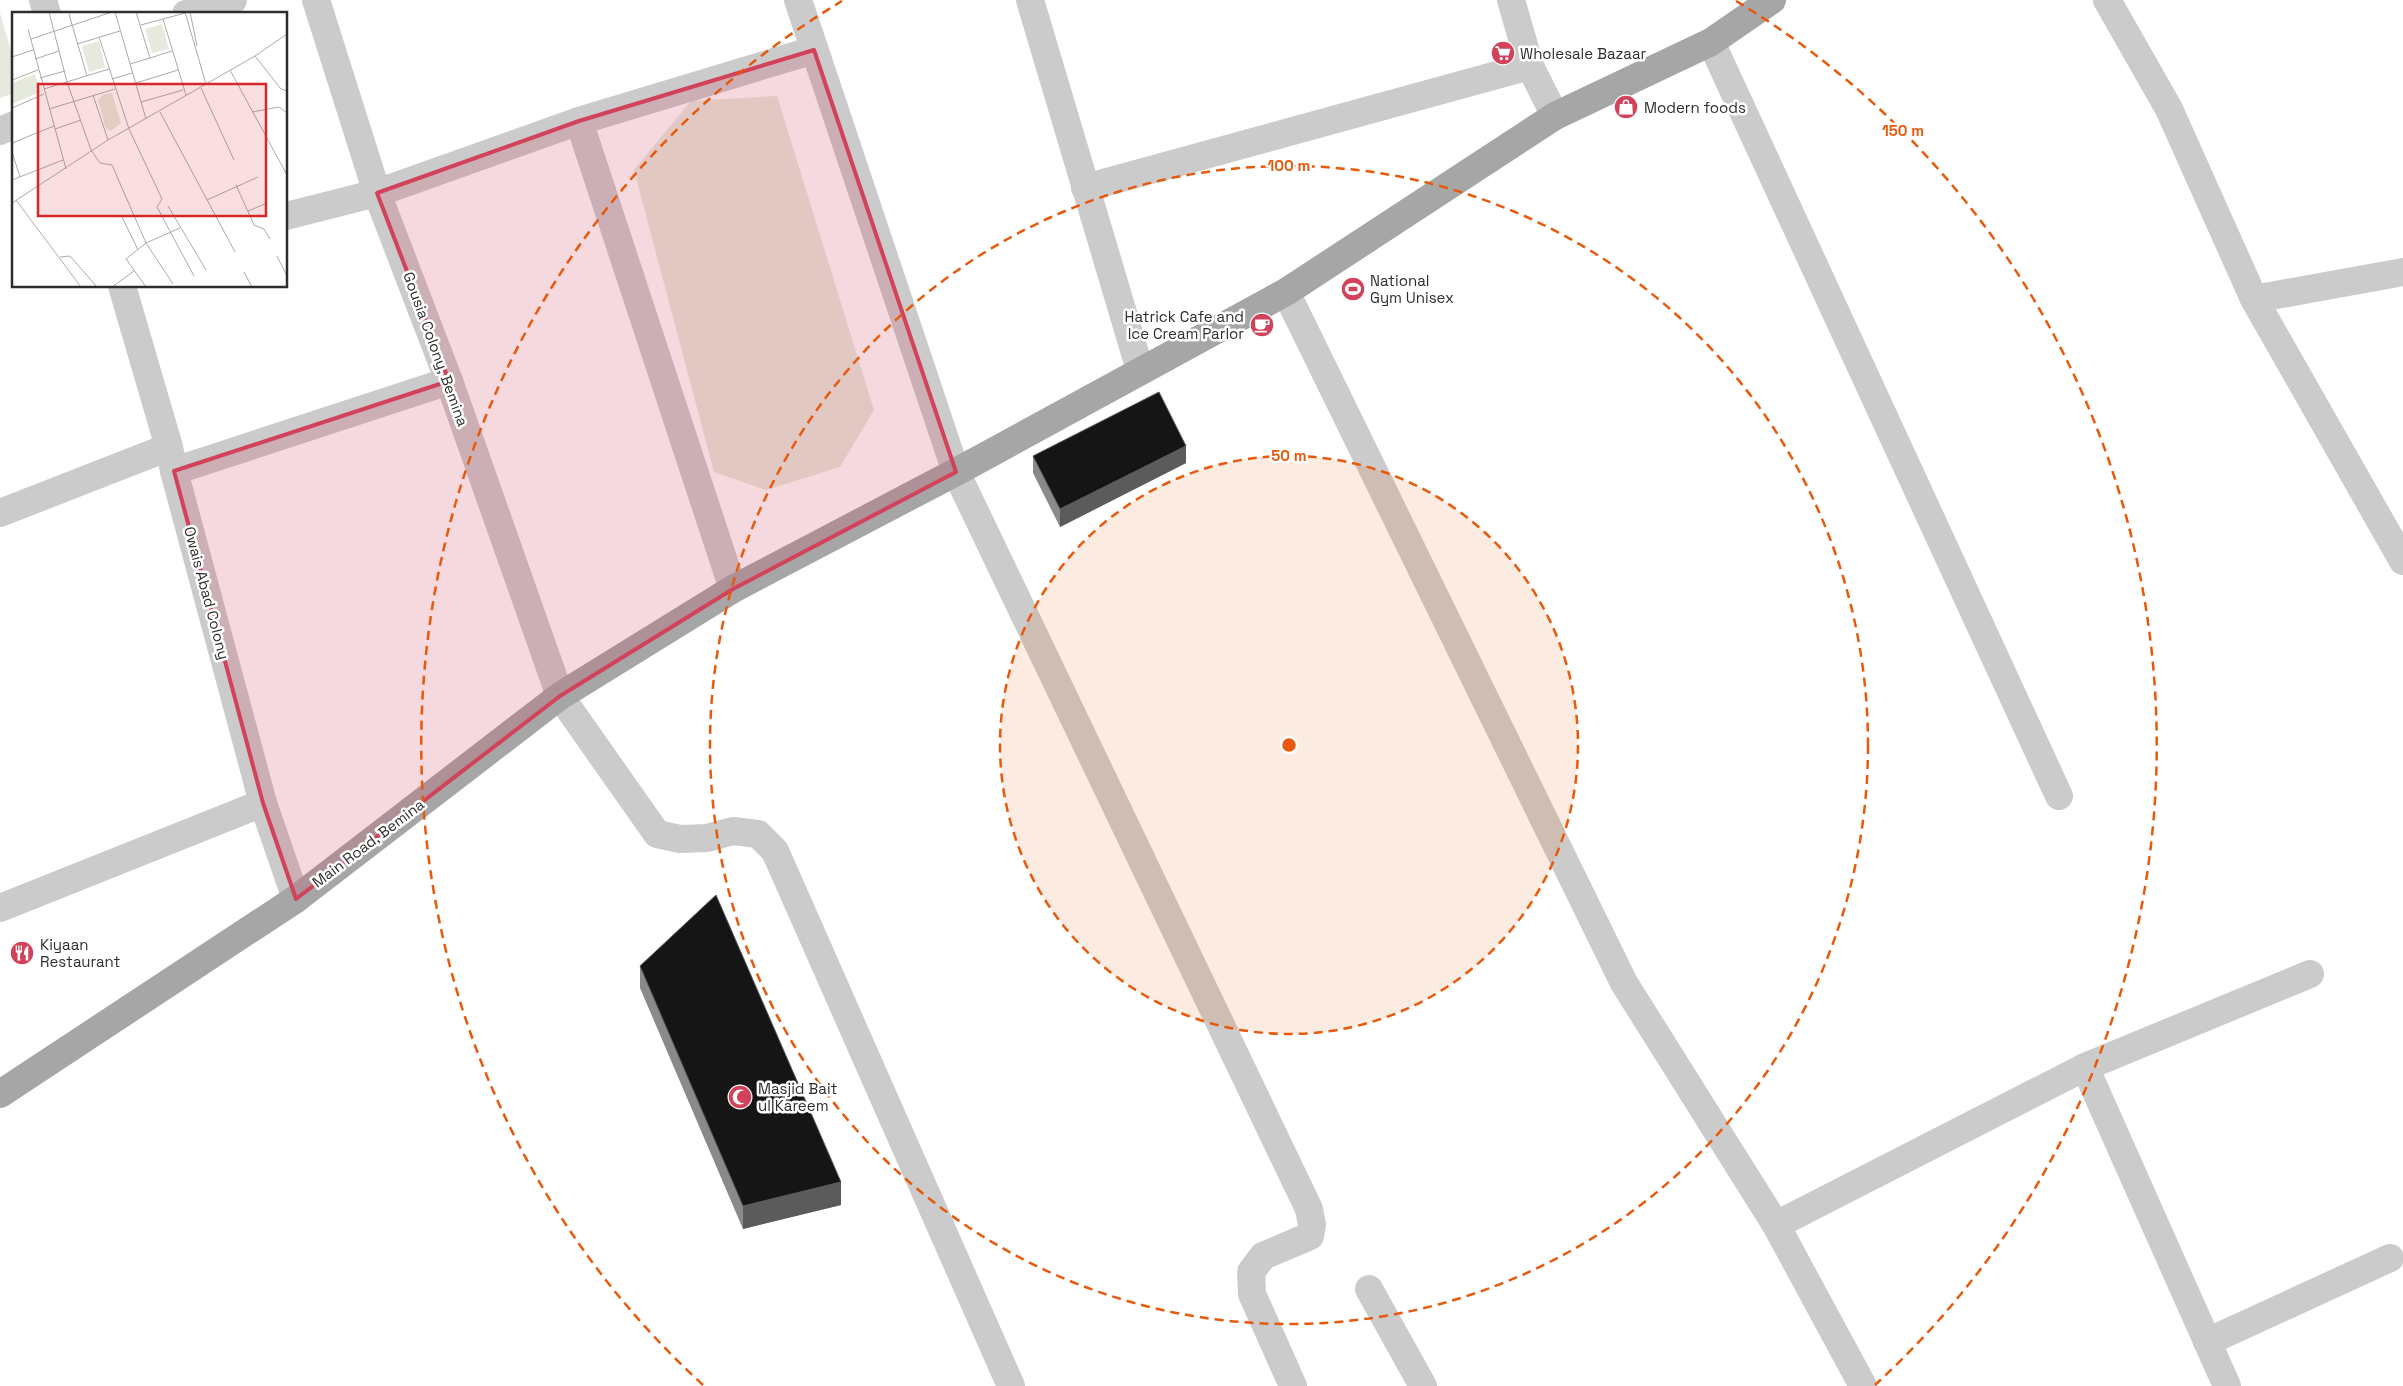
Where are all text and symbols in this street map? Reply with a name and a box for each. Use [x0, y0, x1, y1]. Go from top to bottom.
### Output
inset map [12, 12, 288, 288]
supermarket icon: Wholesale Bazaar [1490, 40, 1516, 66]
place label: Wholesale Bazaar [1520, 44, 1647, 63]
shop icon: Modern foods [1613, 94, 1639, 120]
place label: Modern foods [1644, 98, 1746, 117]
text: 150 m [1882, 121, 1924, 140]
text: 100 m [1268, 156, 1310, 175]
street label: Gousia Colony, Bemina [399, 269, 473, 429]
place label: National Gym Unisex [1370, 271, 1454, 307]
sports icon: National Gym Unisex [1340, 276, 1366, 302]
place label: Hatrick Cafe and Ice Cream Parlor [1125, 307, 1244, 343]
cafe icon: Hatrick Cafe and Ice Cream Parlor [1249, 312, 1275, 338]
text: 50 m [1271, 446, 1307, 465]
street label: Owais Abad Colony [180, 524, 234, 662]
centre of rings [1280, 736, 1298, 754]
street label: Main Road, Bemina [308, 794, 428, 891]
place label: Kiyaan Restaurant [40, 935, 121, 971]
restaurant icon: Kiyaan Restaurant [9, 940, 35, 966]
place label: Masjid Bait ul Kareem [758, 1079, 838, 1115]
mosque icon: Masjid Bait ul Kareem [727, 1084, 753, 1110]

